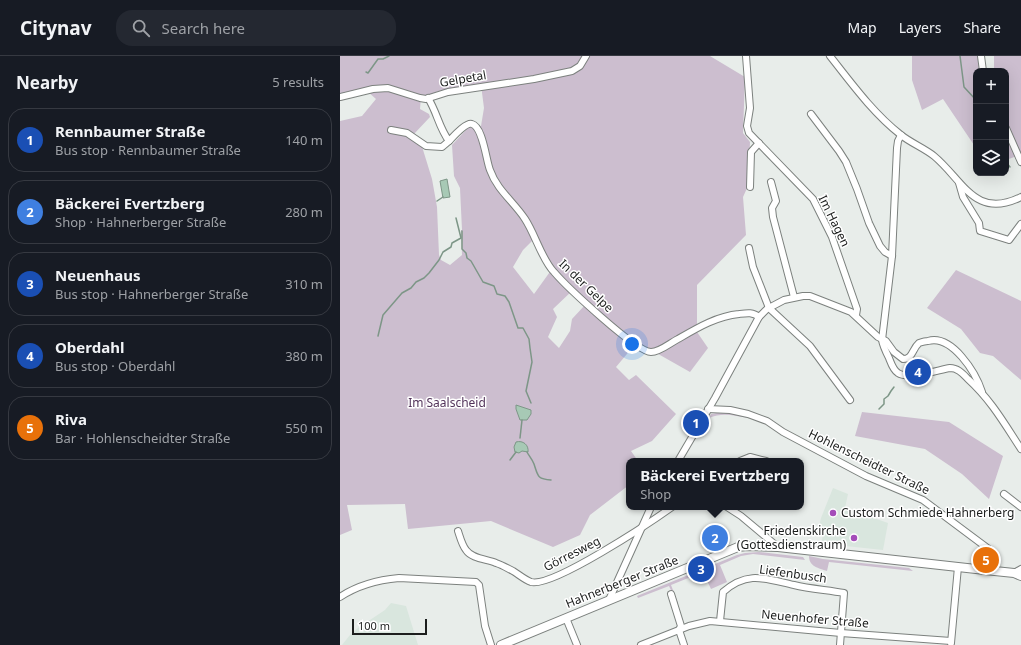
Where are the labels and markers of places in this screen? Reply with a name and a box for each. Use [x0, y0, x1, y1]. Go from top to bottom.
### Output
pin: 4 [905, 357, 931, 387]
pin: 1 [683, 408, 709, 438]
place label: Custom Schmiede Hahnerberg [841, 504, 1014, 521]
marker: Custom Schmiede Hahnerberg [828, 508, 838, 518]
place label: Friedenskirche (Gottesdienstraum) [737, 522, 846, 553]
pin: 2 [702, 523, 728, 553]
marker: Friedenskirche (Gottesdienstraum) [849, 533, 859, 543]
pin: 5 [973, 545, 999, 575]
pin: 3 [688, 554, 714, 584]

